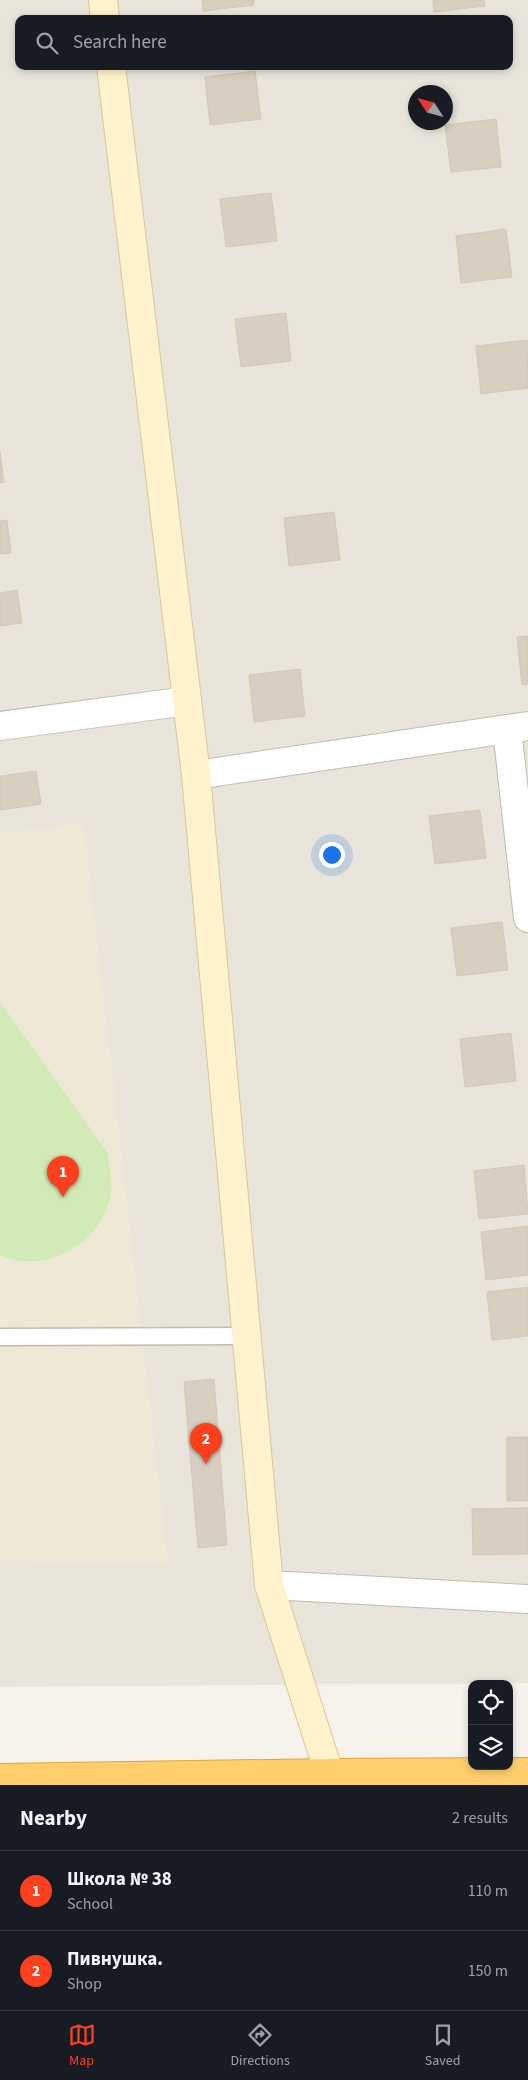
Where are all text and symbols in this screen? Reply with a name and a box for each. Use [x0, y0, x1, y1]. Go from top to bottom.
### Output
search box [15, 15, 513, 70]
icon: search [33, 29, 61, 57]
text: Search here [73, 29, 167, 56]
north arrow [408, 85, 453, 130]
your location [319, 842, 345, 868]
pin: 1 [47, 1156, 79, 1197]
pin: 2 [190, 1423, 222, 1464]
map controls [468, 1680, 513, 1770]
button: locate [468, 1680, 513, 1725]
button: layers [468, 1725, 513, 1770]
text: Nearby [20, 1803, 87, 1833]
text: 2 results [452, 1807, 508, 1829]
text: Школа № 38 [67, 1866, 172, 1893]
text: 1 [32, 1880, 40, 1902]
text: 110 m [468, 1880, 508, 1902]
text: School [67, 1893, 113, 1915]
text: Пивнушка. [67, 1946, 163, 1973]
text: 2 [32, 1960, 40, 1982]
text: 150 m [468, 1960, 508, 1982]
text: Shop [67, 1973, 102, 1995]
tab: Map [68, 2021, 96, 2071]
tab: Directions [231, 2021, 290, 2071]
tab: Saved [425, 2021, 460, 2071]

